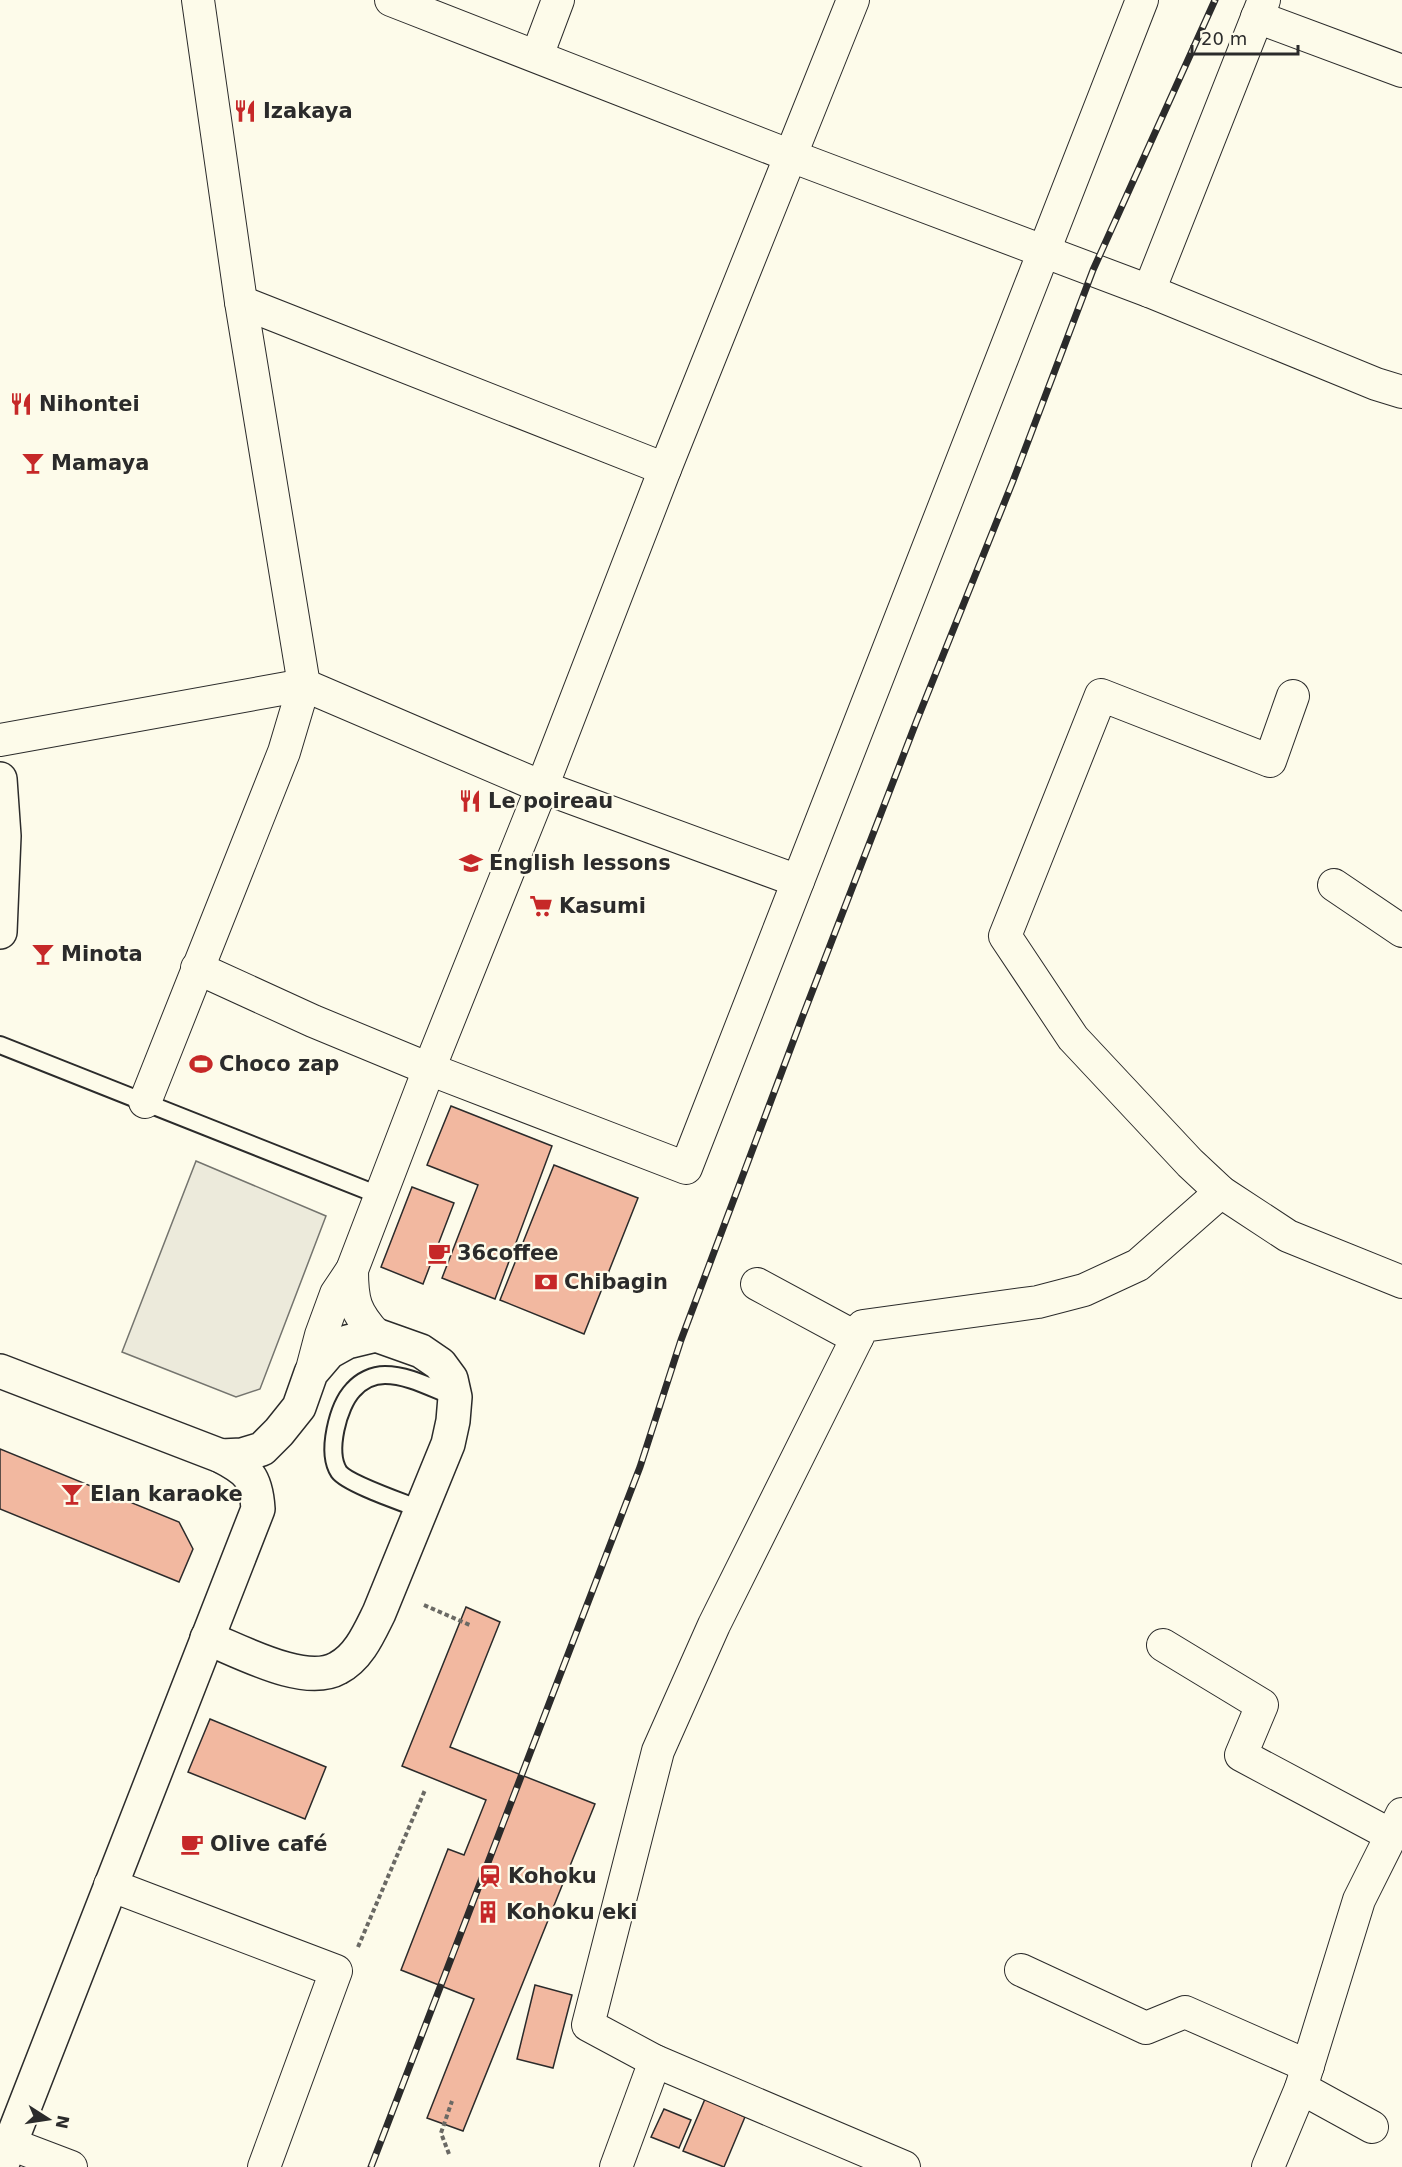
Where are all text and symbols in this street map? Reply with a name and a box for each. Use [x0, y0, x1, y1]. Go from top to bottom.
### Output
scale bar [1192, 18, 1298, 56]
text: 20 m [1201, 28, 1247, 49]
restaurant icon: Izakaya [232, 98, 258, 124]
place label: Izakaya [263, 99, 353, 123]
restaurant icon: Nihontei [8, 391, 34, 417]
place label: Nihontei [39, 392, 140, 416]
bar icon: Mamaya [20, 450, 46, 476]
place label: Mamaya [51, 451, 149, 475]
restaurant icon: Le poireau [457, 788, 483, 814]
place label: Le poireau [488, 789, 613, 813]
school or university icon: English lessons [458, 850, 484, 876]
place label: English lessons [489, 851, 671, 875]
supermarket icon: Kasumi [528, 893, 554, 919]
place label: Kasumi [559, 894, 646, 918]
bar icon: Minota [30, 941, 56, 967]
place label: Minota [61, 942, 143, 966]
sports icon: Choco zap [188, 1051, 214, 1077]
place label: Choco zap [219, 1052, 339, 1076]
cafe icon: 36coffee [426, 1240, 452, 1266]
place label: 36coffee [457, 1241, 559, 1265]
bank icon: Chibagin [533, 1269, 559, 1295]
place label: Chibagin [564, 1270, 668, 1294]
bar icon: Elan karaoke [59, 1481, 85, 1507]
place label: Elan karaoke [90, 1482, 243, 1506]
cafe icon: Olive café [179, 1831, 205, 1857]
place label: Olive café [210, 1832, 328, 1856]
station icon: Kohoku [477, 1863, 503, 1889]
place label: Kohoku [508, 1864, 597, 1888]
building icon: Kohoku eki [475, 1899, 501, 1925]
place label: Kohoku eki [506, 1900, 637, 1924]
north arrow [18, 2089, 78, 2149]
text: N [51, 2113, 73, 2131]

